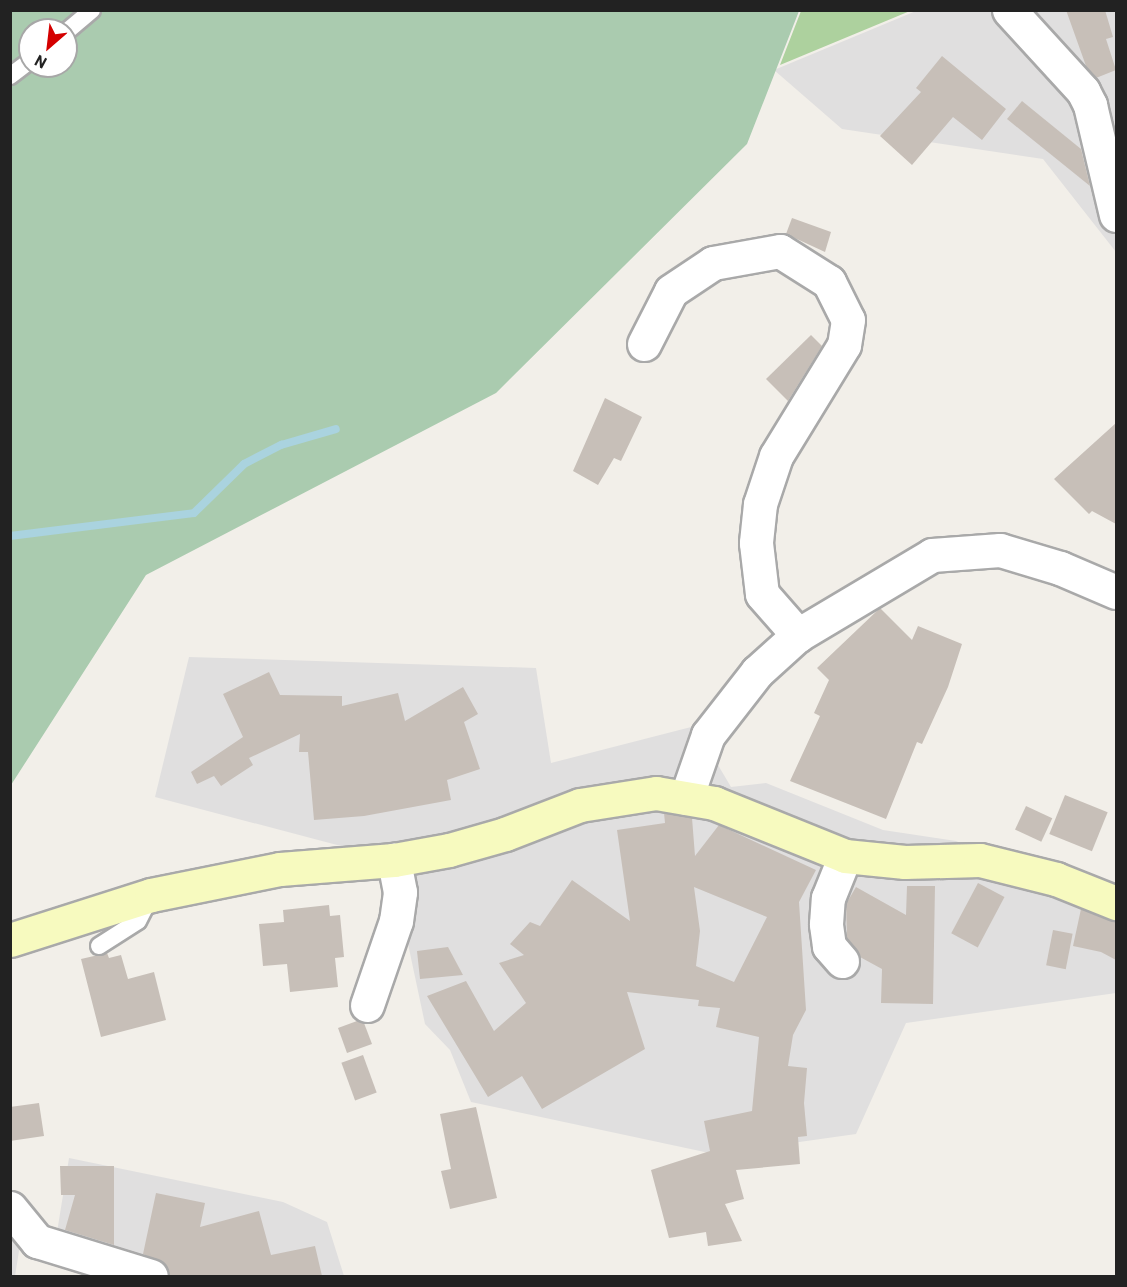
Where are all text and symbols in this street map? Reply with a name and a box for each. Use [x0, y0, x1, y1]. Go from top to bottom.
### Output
north arrow [18, 18, 78, 78]
text: N [31, 52, 49, 73]

